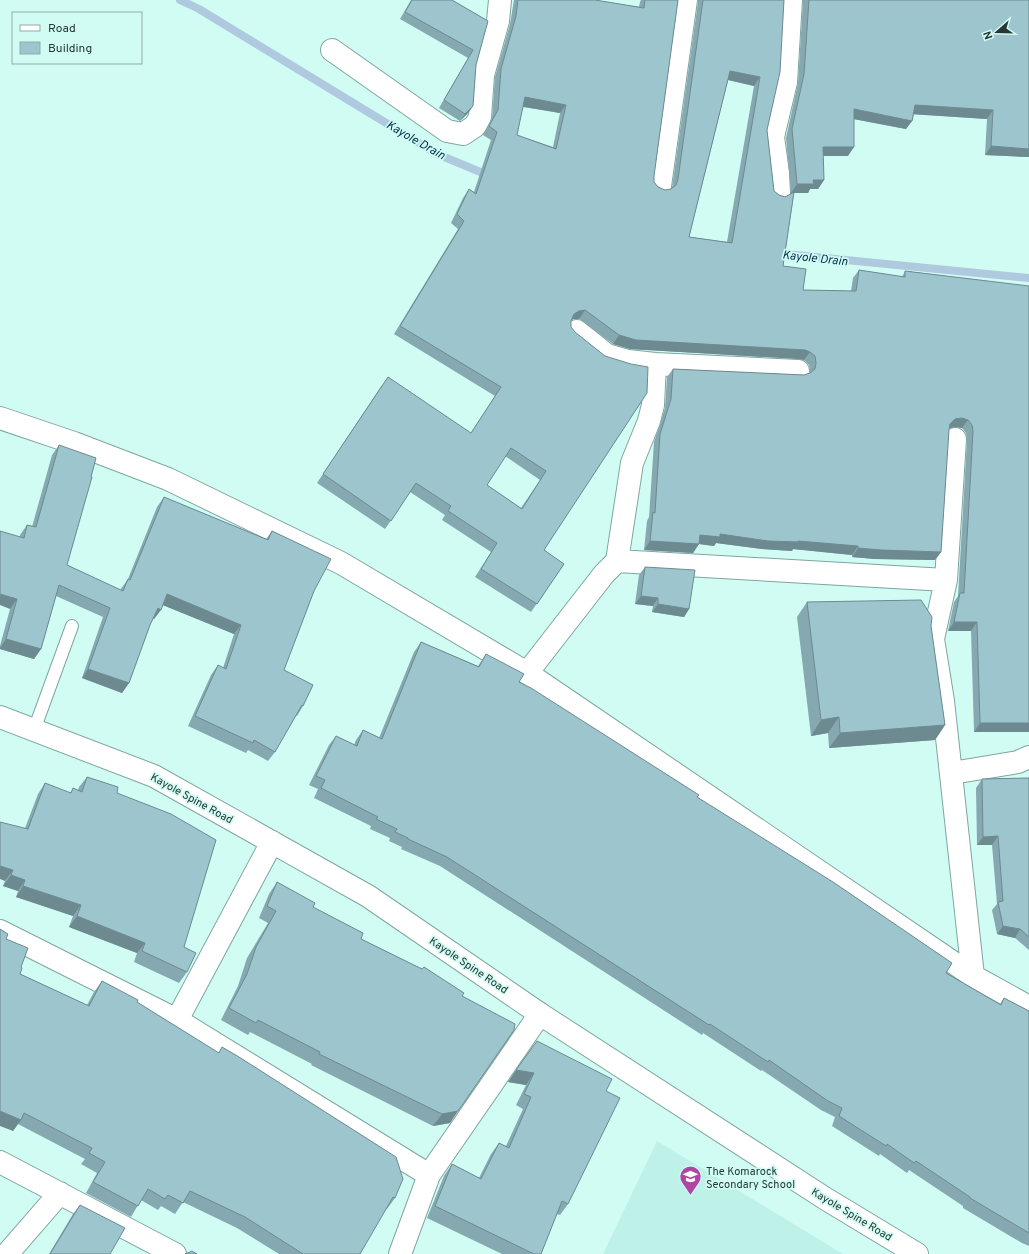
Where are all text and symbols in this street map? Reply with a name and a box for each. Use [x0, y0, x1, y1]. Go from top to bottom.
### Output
legend [12, 12, 142, 64]
north arrow [977, 12, 1017, 52]
text: Road [48, 21, 76, 37]
text: N [981, 29, 996, 41]
text: Building [48, 41, 92, 57]
water label: Kayole Drain [383, 118, 448, 164]
water label: Kayole Drain [781, 248, 849, 270]
street label: Kayole Spine Road [148, 770, 235, 827]
street label: Kayole Spine Road [426, 934, 511, 997]
school or university icon: The Komarock Secondary School [677, 1164, 703, 1197]
place label: The Komarock Secondary School [706, 1165, 795, 1192]
street label: Kayole Spine Road [808, 1185, 895, 1245]

